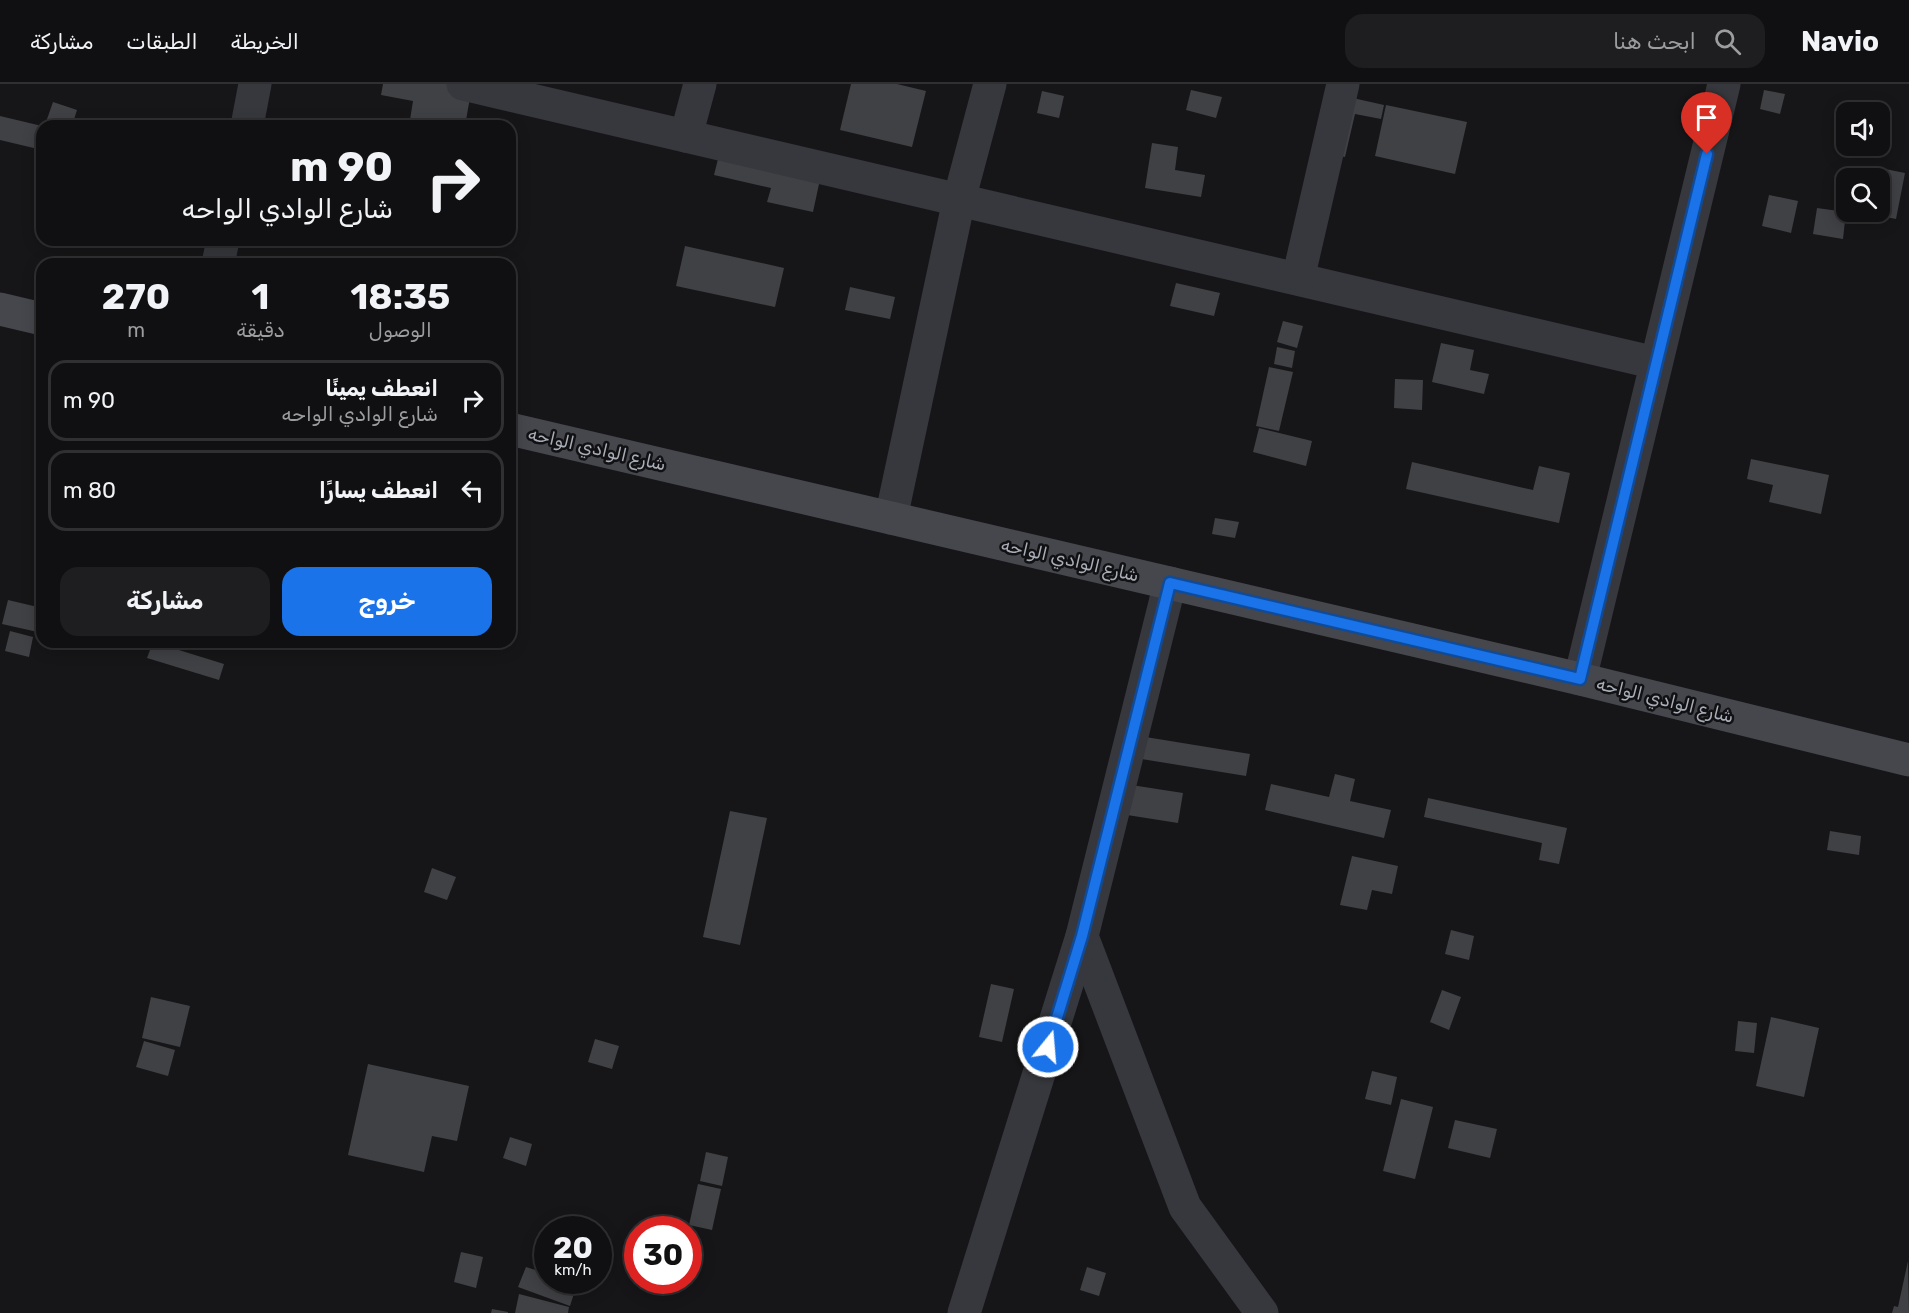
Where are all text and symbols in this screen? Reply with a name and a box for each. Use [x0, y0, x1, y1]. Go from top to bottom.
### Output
search box [1345, 14, 1765, 68]
icon: search [1711, 25, 1744, 58]
text: Navio [1801, 25, 1879, 58]
text: ابحث هنا [1613, 28, 1696, 55]
text: مشاركة [30, 29, 93, 54]
text: الطبقات [126, 29, 198, 54]
text: الخريطة [231, 29, 299, 54]
pin [1681, 92, 1732, 154]
icon: arrive [1690, 101, 1723, 134]
map controls [1836, 102, 1890, 222]
button: sound [1836, 102, 1890, 156]
text: 90 m [290, 142, 393, 192]
icon: right [414, 144, 492, 222]
button: search [1836, 168, 1890, 222]
text: شارع الوادي الواحه [182, 193, 393, 225]
text: 270 [102, 275, 170, 318]
text: 1 [251, 275, 269, 318]
text: 18:35 [350, 275, 450, 318]
text: m [127, 318, 145, 342]
text: دقيقة [236, 318, 285, 342]
text: الوصول [369, 318, 432, 342]
text: انعطف يمينًا [325, 375, 438, 402]
icon: right [456, 384, 489, 417]
text: 90 m [63, 387, 115, 414]
text: شارع الوادي الواحه [282, 402, 438, 426]
street label: شارع الوادي الواحه [526, 422, 668, 477]
icon: left [456, 474, 489, 507]
text: 80 m [63, 477, 116, 504]
text: انعطف يسارًا [319, 477, 438, 504]
street label: شارع الوادي الواحه [999, 533, 1141, 588]
button: مشاركة [60, 567, 270, 636]
button: خروج [282, 567, 492, 636]
street label: شارع الوادي الواحه [1594, 672, 1736, 729]
position arrow [1016, 1015, 1080, 1079]
speed limit sign: 30 [624, 1216, 702, 1294]
text: 20 [553, 1230, 593, 1266]
text: km/h [554, 1261, 592, 1279]

